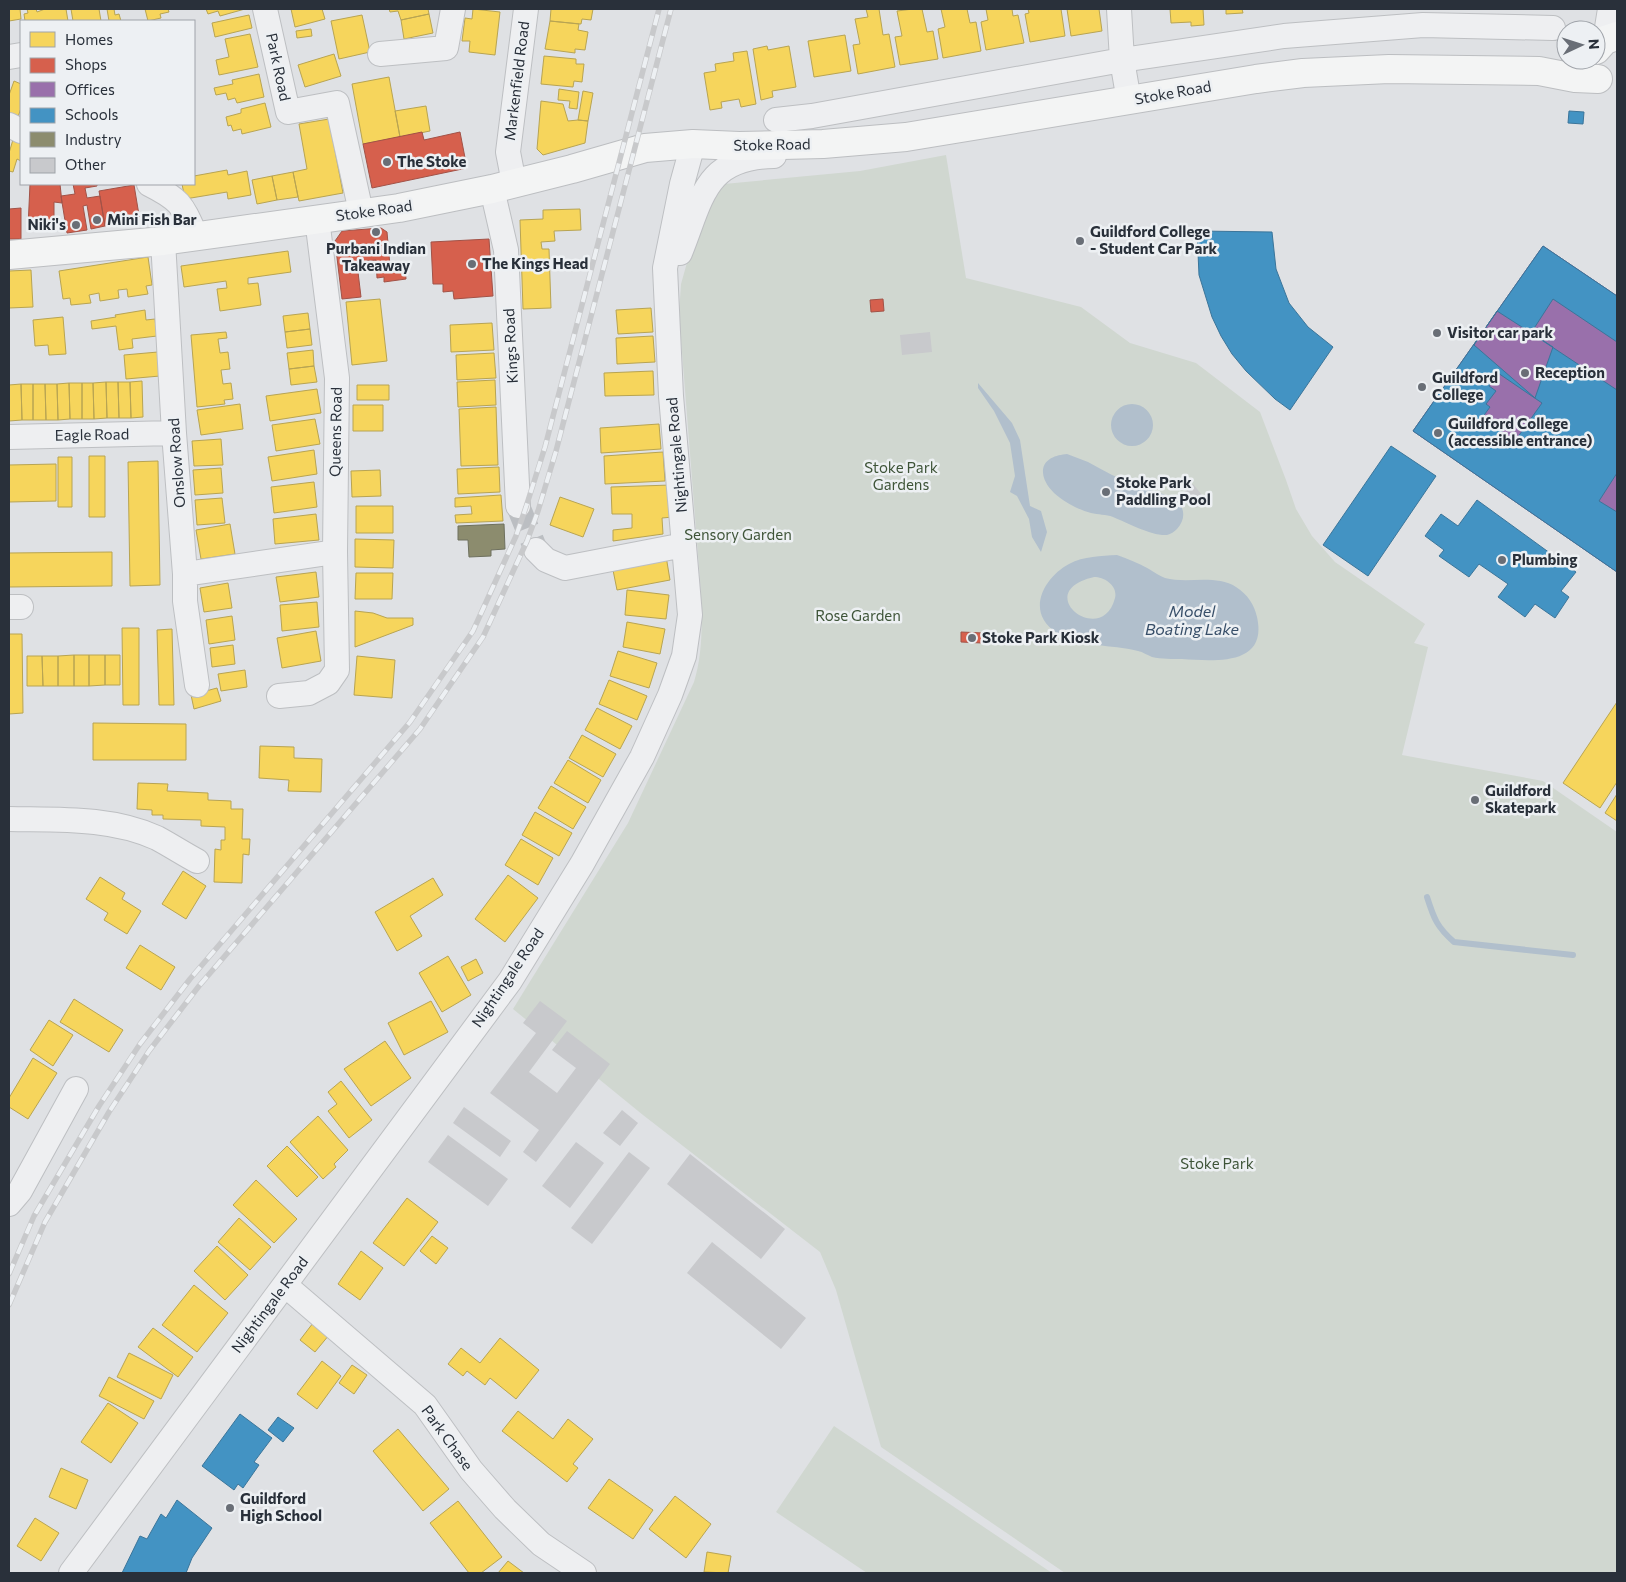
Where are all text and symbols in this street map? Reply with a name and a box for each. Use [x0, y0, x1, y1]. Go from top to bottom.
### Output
legend [20, 20, 195, 185]
street label: Markenfield Road [500, 20, 532, 142]
north arrow [1556, 20, 1606, 70]
text: Homes [65, 30, 113, 48]
street label: Park Road [263, 31, 295, 103]
text: N [1586, 38, 1603, 50]
text: Shops [65, 55, 107, 73]
street label: Stoke Road [1133, 76, 1212, 108]
text: Offices [65, 80, 115, 98]
text: Schools [65, 105, 119, 123]
text: Industry [65, 130, 122, 148]
street label: Stoke Road [733, 134, 811, 154]
place label: The Stoke [397, 152, 466, 170]
text: Other [65, 155, 106, 173]
marker: The Stoke [381, 156, 393, 168]
street label: Stoke Road [334, 196, 413, 224]
place label: Mini Fish Bar [107, 210, 197, 228]
marker: Mini Fish Bar [91, 214, 103, 226]
place label: Niki's [27, 215, 66, 233]
marker: Niki's [70, 219, 82, 231]
place label: Guildford College - Student Car Park [1090, 222, 1218, 257]
marker: Purbani Indian Takeaway [370, 226, 382, 238]
marker: Guildford College - Student Car Park [1074, 235, 1086, 247]
place label: Purbani Indian Takeaway [326, 239, 426, 274]
place label: The Kings Head [482, 254, 588, 272]
marker: The Kings Head [466, 258, 478, 270]
street label: Kings Road [499, 308, 521, 384]
place label: Visitor car park [1447, 323, 1553, 341]
marker: Visitor car park [1431, 327, 1443, 339]
place label: Reception [1535, 363, 1605, 381]
marker: Reception [1519, 367, 1531, 379]
place label: Guildford College [1432, 368, 1498, 403]
marker: Guildford College [1416, 381, 1428, 393]
street label: Queens Road [325, 387, 345, 477]
street label: Nightingale Road [662, 397, 690, 514]
place label: Guildford College (accessible entrance) [1448, 414, 1592, 449]
street label: Onslow Road [164, 418, 188, 509]
street label: Eagle Road [55, 424, 129, 444]
marker: Guildford College (accessible entrance) [1432, 427, 1444, 439]
park label: Stoke Park Gardens [864, 458, 938, 493]
place label: Stoke Park Paddling Pool [1116, 473, 1211, 508]
marker: Stoke Park Paddling Pool [1100, 486, 1112, 498]
park label: Sensory Garden [684, 525, 792, 543]
place label: Plumbing [1512, 550, 1577, 568]
marker: Plumbing [1496, 554, 1508, 566]
water label: Model Boating Lake [1145, 601, 1240, 638]
park label: Rose Garden [815, 606, 901, 624]
place label: Stoke Park Kiosk [982, 628, 1100, 646]
marker: Stoke Park Kiosk [966, 632, 978, 644]
place label: Guildford Skatepark [1485, 781, 1557, 816]
marker: Guildford Skatepark [1469, 794, 1481, 806]
street label: Nightingale Road [467, 924, 547, 1031]
park label: Stoke Park [1180, 1154, 1254, 1172]
street label: Nightingale Road [227, 1253, 311, 1356]
street label: Park Chase [418, 1401, 477, 1473]
place label: Guildford High School [240, 1489, 322, 1524]
marker: Guildford High School [224, 1502, 236, 1514]

